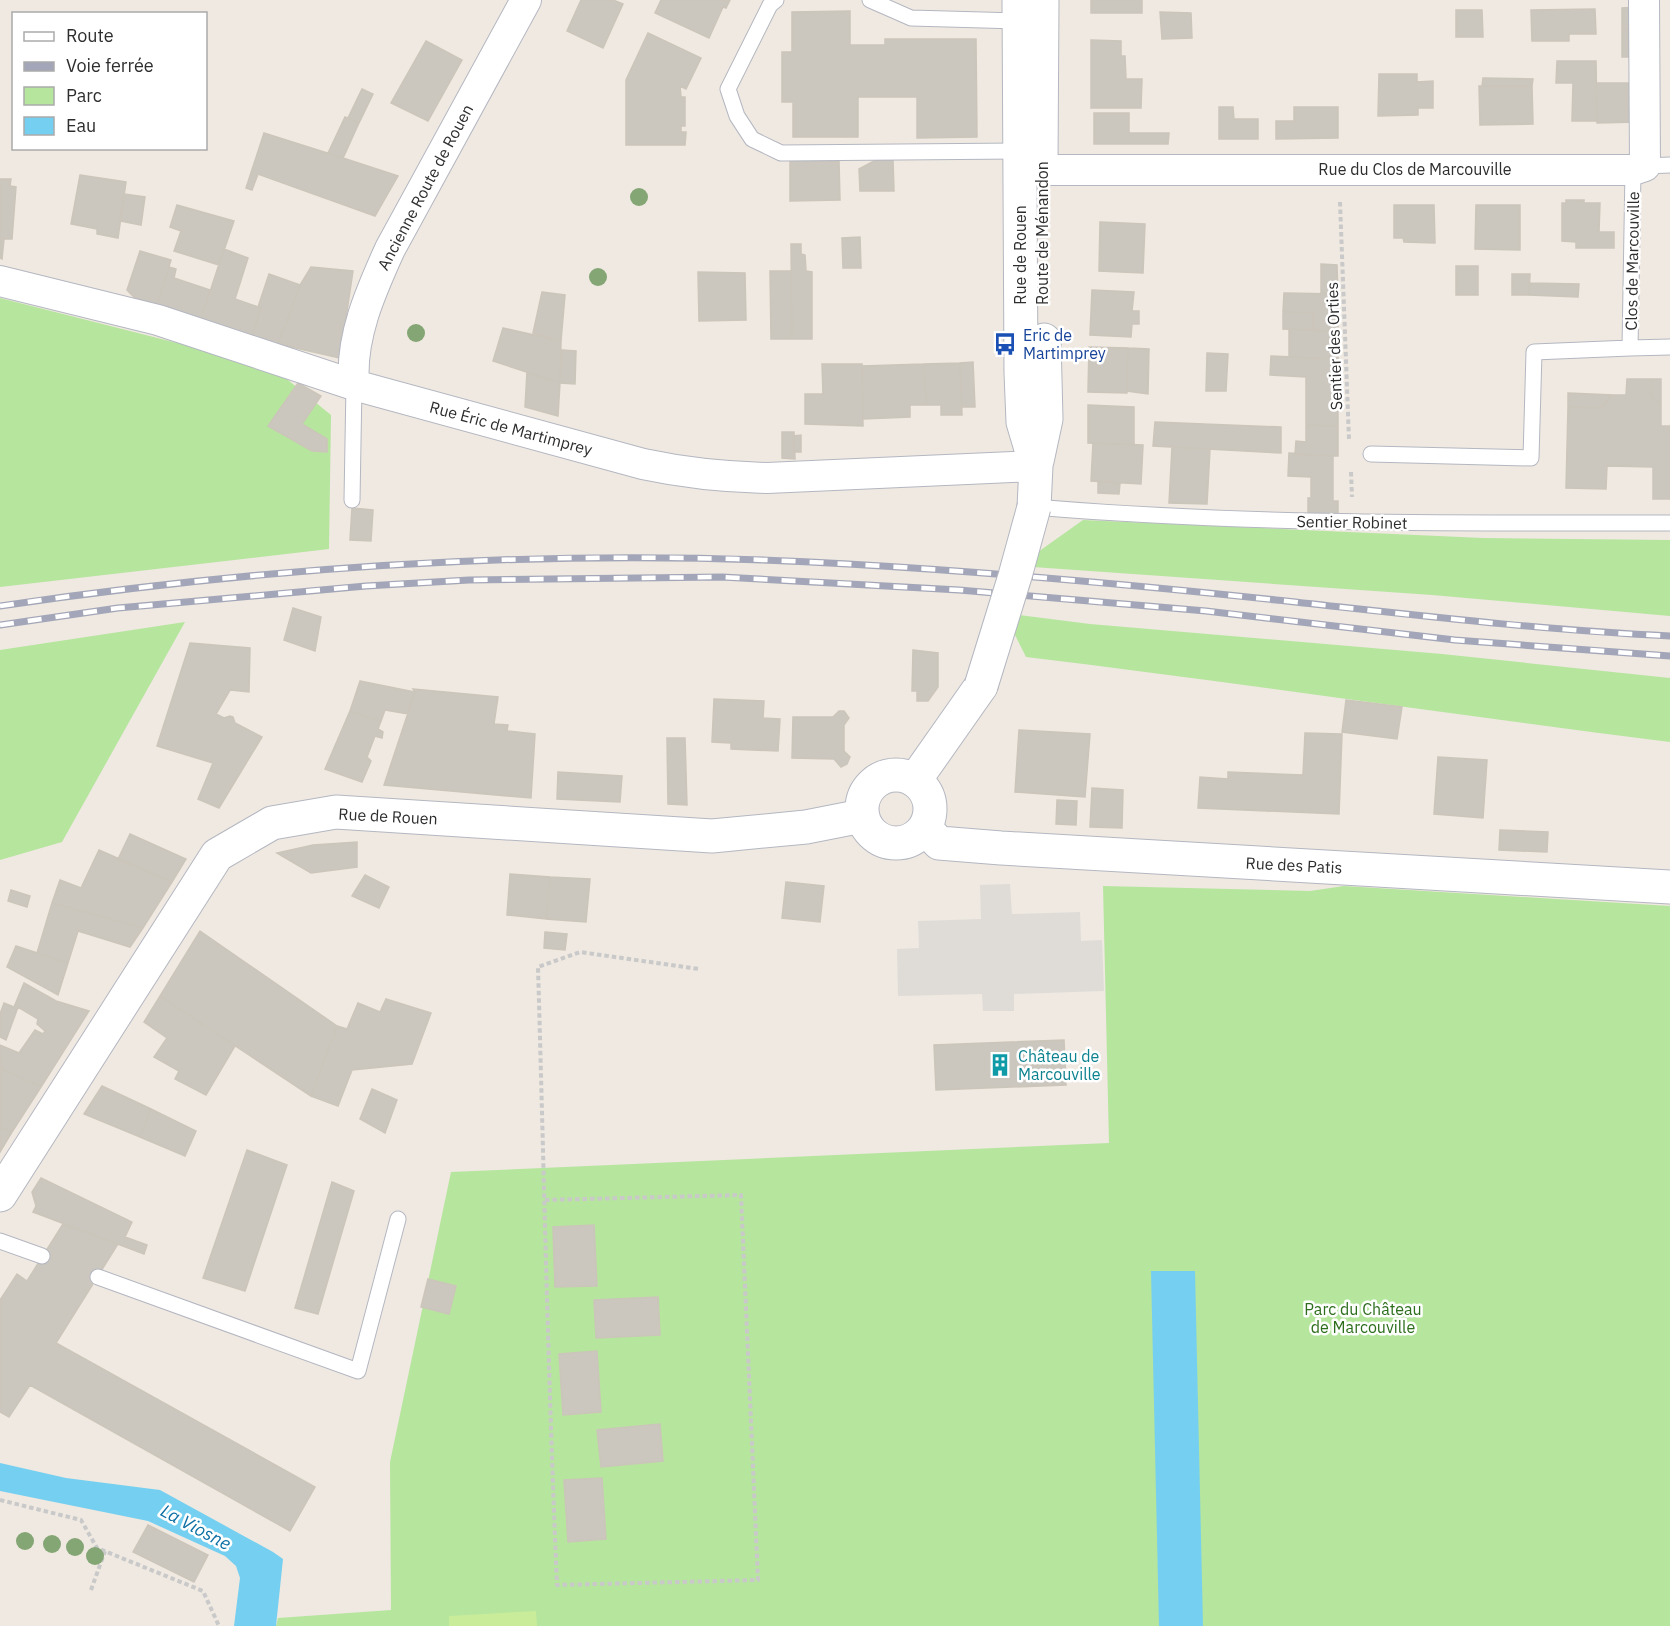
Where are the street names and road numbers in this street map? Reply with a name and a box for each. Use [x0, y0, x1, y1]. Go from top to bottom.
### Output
street label: Ancienne Route de Rouen [373, 101, 477, 273]
street label: Rue du Clos de Marcouville [1318, 159, 1512, 179]
street label: Route de Ménandon [1032, 161, 1052, 305]
street label: Clos de Marcouville [1621, 191, 1643, 331]
street label: Rue de Rouen [1010, 205, 1030, 305]
street label: Sentier des Orties [1322, 282, 1346, 410]
street label: Rue Éric de Martimprey [427, 396, 595, 459]
street label: Sentier Robinet [1296, 511, 1408, 533]
street label: Rue de Rouen [338, 803, 438, 829]
street label: Rue des Patis [1245, 852, 1343, 878]

